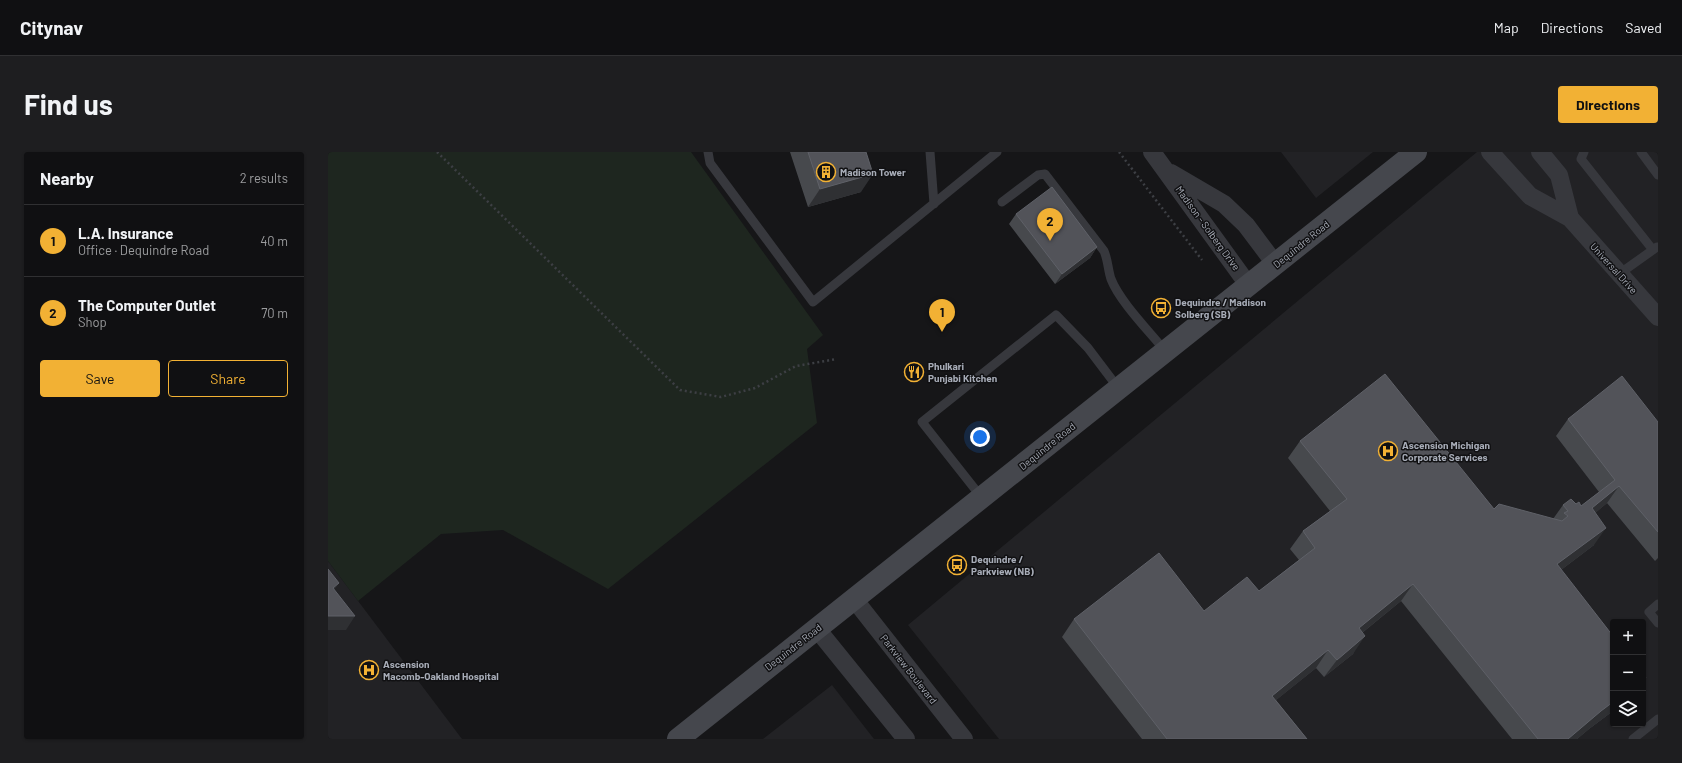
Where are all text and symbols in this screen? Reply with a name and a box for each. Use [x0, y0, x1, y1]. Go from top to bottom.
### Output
text: Citynav [20, 16, 83, 39]
text: Map [1494, 19, 1519, 36]
text: Directions [1541, 19, 1603, 36]
text: Saved [1625, 19, 1662, 36]
button: Directions [1558, 86, 1658, 123]
text: Find us [24, 87, 113, 121]
building icon: Madison Tower [815, 161, 837, 183]
place label: Madison Tower [840, 166, 906, 178]
text: Nearby [40, 168, 94, 188]
text: 2 results [240, 170, 288, 186]
street label: Madison - Solberg Drive [1173, 183, 1243, 273]
pin: 2 [1037, 208, 1063, 241]
street label: Dequindre Road [1271, 218, 1331, 270]
text: L.A. Insurance [78, 224, 174, 242]
text: 1 [51, 233, 55, 249]
text: 40 m [260, 233, 288, 249]
street label: Universal Drive [1588, 240, 1640, 296]
text: Office · Dequindre Road [78, 242, 209, 258]
text: The Computer Outlet [78, 296, 216, 314]
place label: Dequindre / Madison Solberg (SB) [1175, 296, 1266, 320]
bus stop icon: Dequindre / Madison Solberg (SB) [1150, 297, 1172, 319]
pin: 1 [929, 299, 955, 332]
text: 2 [49, 305, 57, 321]
text: 70 m [261, 305, 288, 321]
text: Shop [78, 314, 107, 330]
button: Save [40, 360, 160, 397]
button: Share [168, 360, 288, 397]
place label: Phulkari Punjabi Kitchen [928, 360, 997, 384]
restaurant icon: Phulkari Punjabi Kitchen [903, 361, 925, 383]
street label: Dequindre Road [1017, 420, 1077, 472]
your location [970, 427, 990, 447]
place label: Ascension Michigan Corporate Services [1402, 439, 1490, 463]
hospital icon: Ascension Michigan Corporate Services [1377, 440, 1399, 462]
place label: Dequindre / Parkview (NB) [971, 553, 1034, 577]
bus stop icon: Dequindre / Parkview (NB) [946, 554, 968, 576]
map controls [1610, 619, 1646, 727]
button: + [1610, 619, 1646, 655]
street label: Dequindre Road [762, 621, 824, 673]
street label: Parkview Boulevard [878, 632, 940, 706]
button: − [1610, 655, 1646, 691]
place label: Ascension Macomb-Oakland Hospital [383, 658, 499, 682]
hospital icon: Ascension Macomb-Oakland Hospital [358, 659, 380, 681]
button: layers [1610, 691, 1646, 727]

